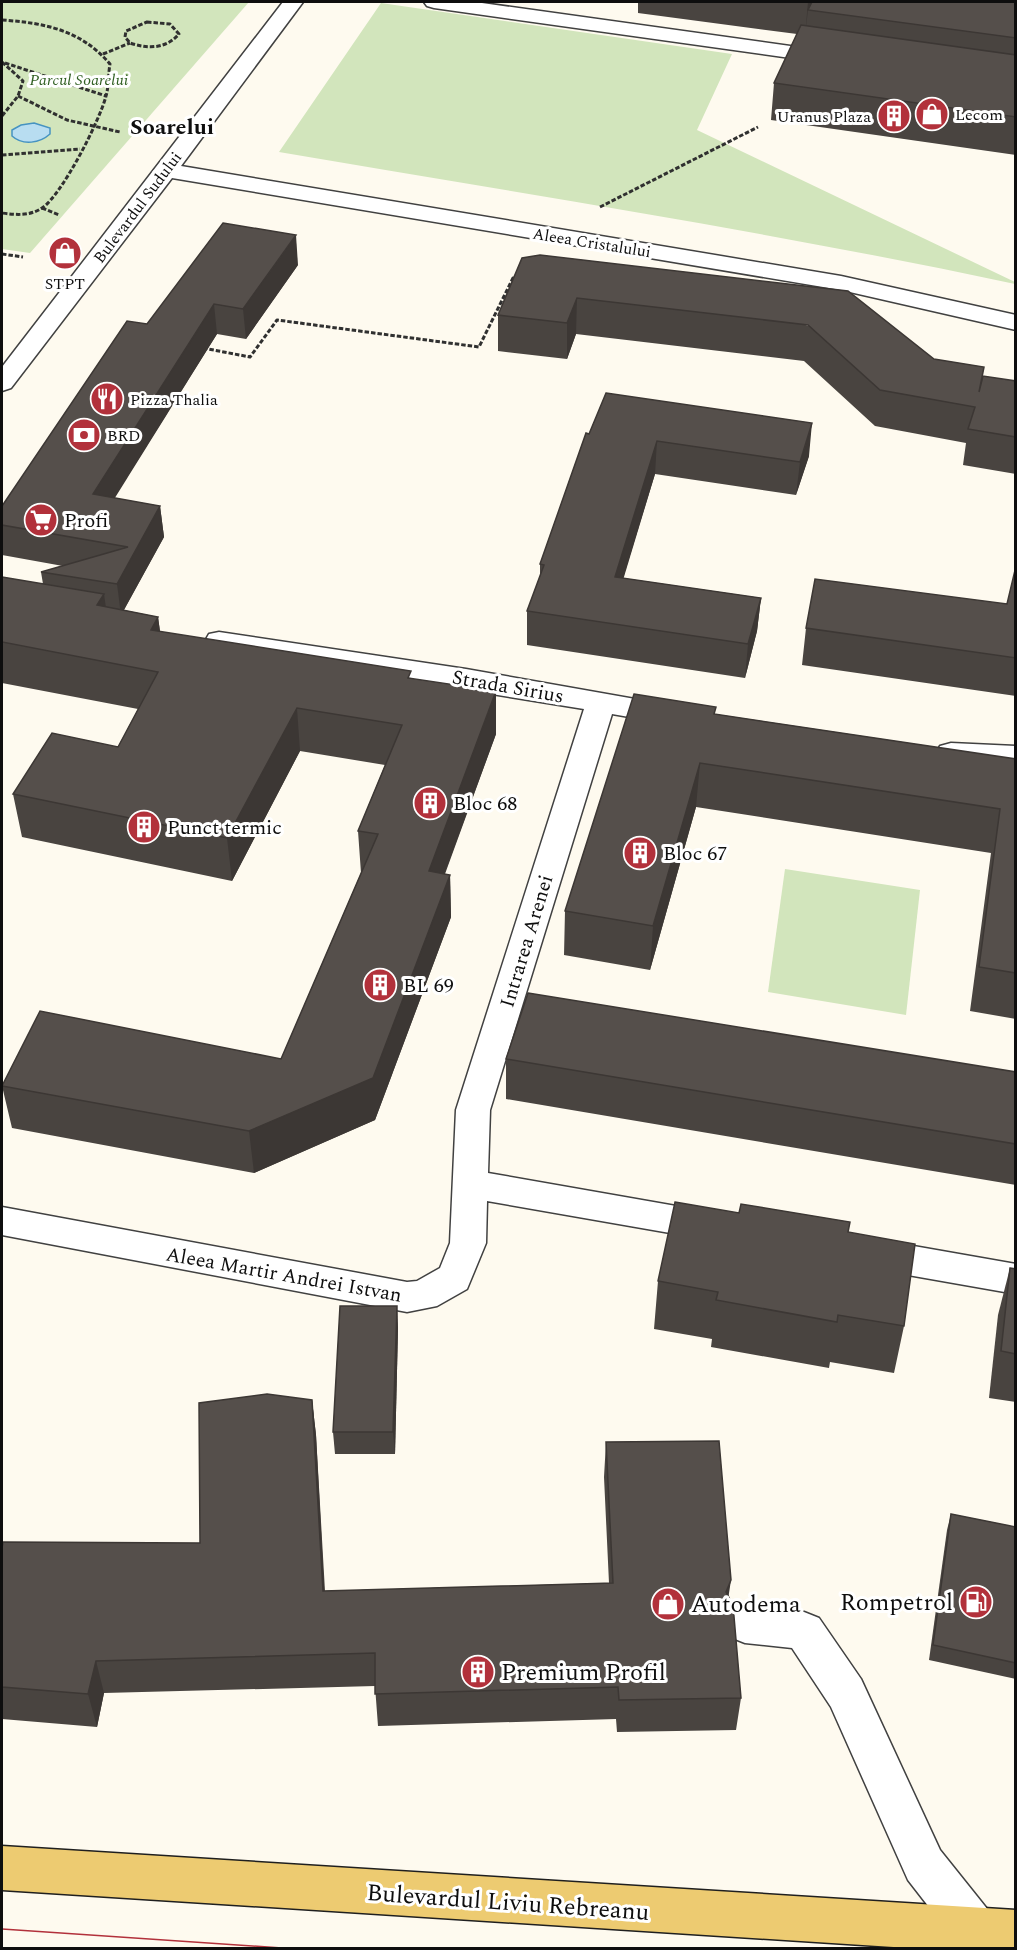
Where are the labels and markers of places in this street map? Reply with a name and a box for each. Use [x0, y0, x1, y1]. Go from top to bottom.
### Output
shop icon: Lecom [914, 96, 950, 132]
building icon: Uranus Plaza [876, 98, 912, 134]
place label: Lecom [955, 103, 1003, 127]
place label: Uranus Plaza [777, 105, 871, 129]
shop icon: STPT [47, 235, 83, 271]
place label: STPT [45, 272, 85, 296]
restaurant icon: Pizza Thalia [89, 381, 125, 417]
place label: Pizza Thalia [130, 388, 218, 412]
bank icon: BRD [66, 417, 102, 453]
place label: BRD [107, 424, 141, 448]
supermarket icon: Profi [23, 502, 59, 538]
place label: Profi [64, 506, 108, 536]
building icon: Bloc 68 [412, 785, 448, 821]
place label: Bloc 68 [453, 789, 517, 819]
building icon: Punct termic [126, 809, 162, 845]
place label: Punct termic [167, 813, 282, 843]
building icon: Bloc 67 [622, 835, 658, 871]
place label: Bloc 67 [663, 839, 727, 869]
building icon: BL 69 [362, 967, 398, 1003]
place label: BL 69 [403, 971, 454, 1001]
fuel station icon: Rompetrol [958, 1584, 994, 1620]
place label: Rompetrol [840, 1585, 953, 1621]
shop icon: Autodema [650, 1586, 686, 1622]
place label: Autodema [691, 1587, 801, 1623]
building icon: Premium Profil [460, 1654, 496, 1690]
place label: Premium Profil [501, 1655, 666, 1691]

